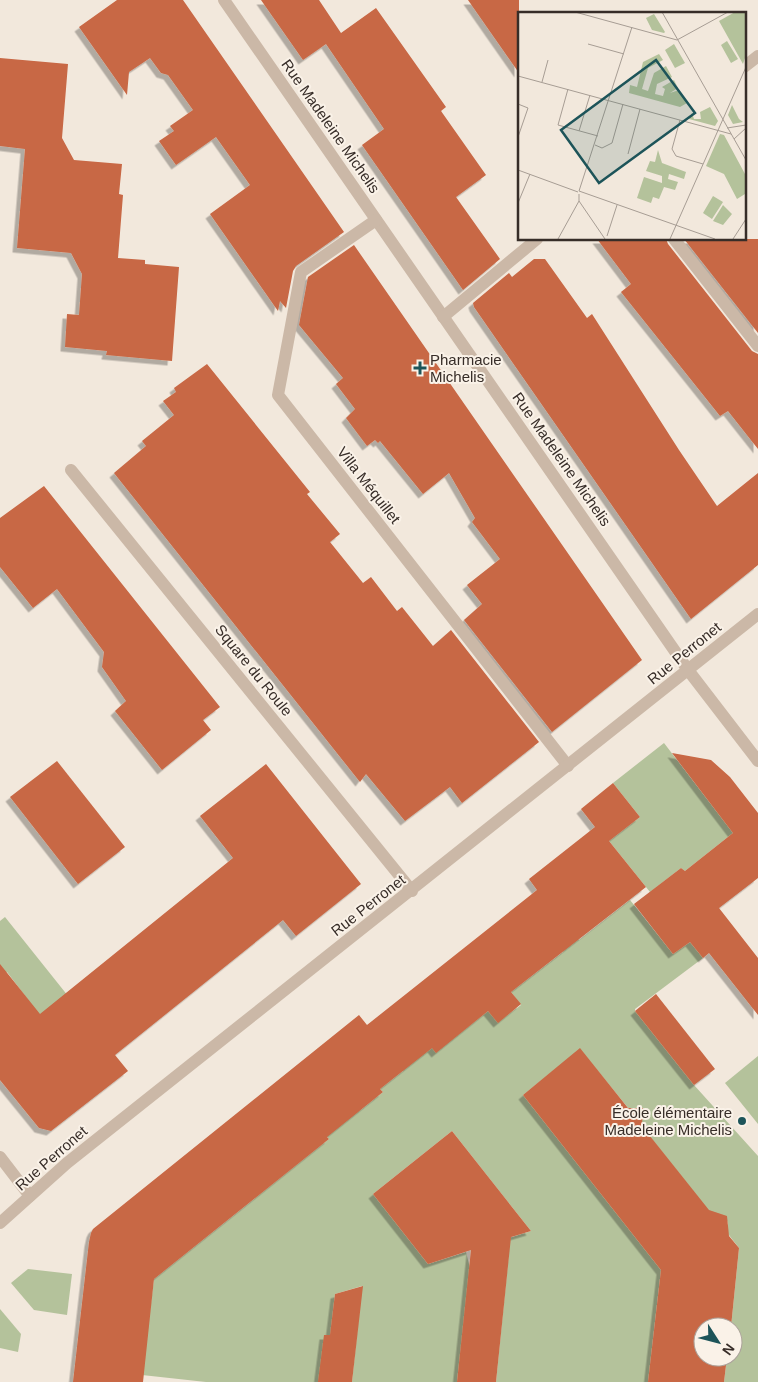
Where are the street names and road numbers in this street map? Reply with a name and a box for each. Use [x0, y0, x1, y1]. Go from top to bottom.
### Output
street label: Rue Madeleine Michelis [278, 56, 384, 196]
street label: Rue Madeleine Michelis [509, 389, 615, 529]
street label: Villa Méquillet [334, 443, 405, 527]
street label: Rue Perronet [644, 618, 725, 688]
street label: Square du Roule [212, 621, 296, 719]
street label: Rue Perronet [328, 870, 409, 939]
street label: Rue Perronet [12, 1122, 91, 1194]

